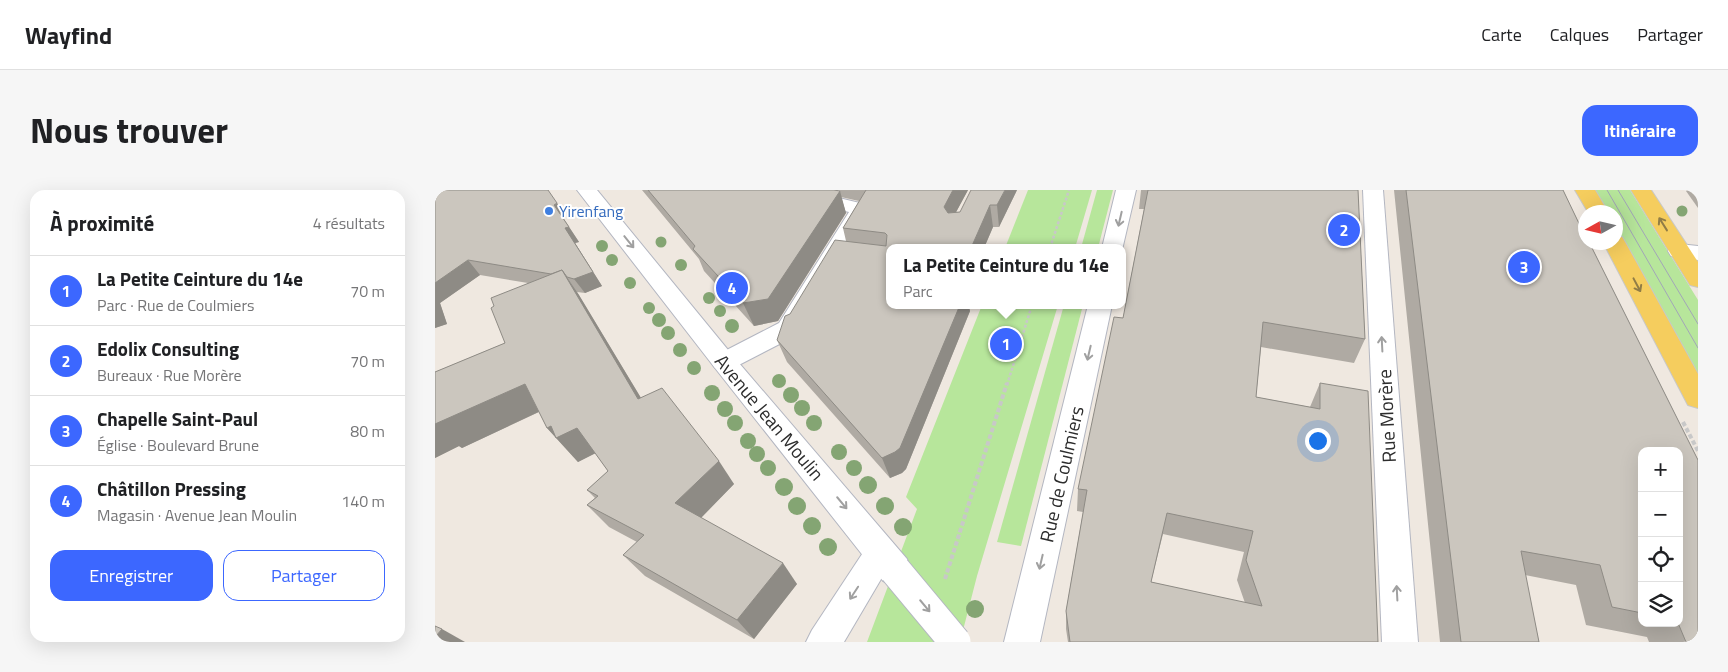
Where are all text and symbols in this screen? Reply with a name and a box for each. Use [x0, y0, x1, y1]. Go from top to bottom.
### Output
text: Wayfind [25, 17, 112, 53]
text: Carte [1481, 21, 1522, 48]
text: Calques [1550, 21, 1609, 48]
text: Partager [1637, 21, 1703, 48]
text: Nous trouver [30, 103, 228, 157]
button: Itinéraire [1582, 105, 1698, 156]
place label: Yirenfang [559, 199, 623, 223]
marker: Yirenfang [543, 205, 555, 217]
north arrow [1578, 205, 1623, 250]
text: À proximité [50, 207, 154, 239]
one-way arrow [1115, 210, 1124, 226]
text: 4 résultats [313, 211, 385, 235]
pin: 2 [1328, 211, 1360, 249]
one-way arrow [1657, 218, 1667, 232]
one-way arrow [623, 235, 634, 248]
popup [886, 244, 1126, 309]
pin: 3 [1508, 248, 1540, 286]
text: La Petite Ceinture du 14e [903, 250, 1109, 279]
text: La Petite Ceinture du 14e [97, 264, 303, 293]
pin: 4 [716, 269, 748, 307]
one-way arrow [1632, 278, 1642, 293]
text: 1 [62, 279, 70, 303]
text: 70 m [350, 279, 385, 303]
text: Parc [903, 279, 933, 303]
text: Parc · Rue de Coulmiers [97, 293, 254, 317]
pin: 1 [990, 325, 1022, 363]
text: Edolix Consulting [97, 334, 239, 363]
one-way arrow [1378, 336, 1387, 352]
one-way arrow [1084, 344, 1093, 360]
street label: Avenue Jean Moulin [708, 347, 832, 487]
text: 2 [62, 349, 70, 373]
text: 70 m [350, 349, 385, 373]
text: Bureaux · Rue Morère [97, 363, 242, 387]
street label: Rue Morère [1369, 369, 1403, 463]
street label: Rue de Coulmiers [1031, 403, 1091, 545]
text: Chapelle Saint-Paul [97, 404, 258, 433]
text: 3 [62, 419, 70, 443]
text: 80 m [350, 419, 385, 443]
your location [1305, 428, 1331, 454]
text: Église · Boulevard Brune [97, 433, 259, 457]
map controls [1638, 447, 1683, 627]
button: + [1638, 447, 1683, 492]
text: Châtillon Pressing [97, 474, 246, 503]
text: 4 [62, 489, 70, 513]
text: 140 m [341, 489, 385, 513]
button: − [1638, 492, 1683, 537]
one-way arrow [836, 497, 848, 510]
text: Magasin · Avenue Jean Moulin [97, 503, 297, 527]
button: locate [1638, 537, 1683, 582]
button: Enregistrer [50, 550, 213, 601]
button: Partager [223, 550, 385, 601]
one-way arrow [1036, 554, 1045, 570]
button: layers [1638, 582, 1683, 627]
one-way arrow [849, 585, 859, 599]
one-way arrow [1392, 586, 1401, 602]
one-way arrow [919, 599, 930, 612]

